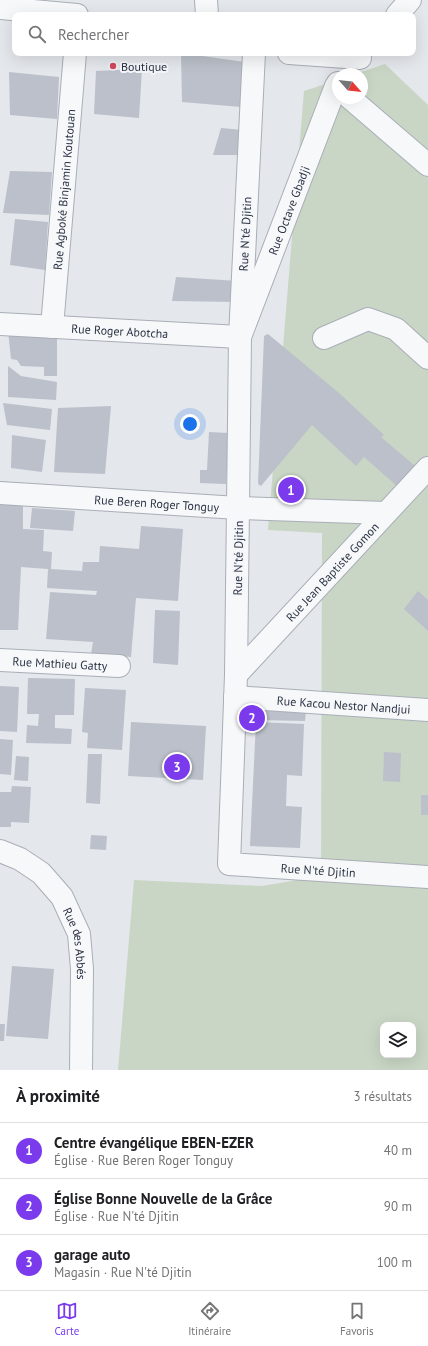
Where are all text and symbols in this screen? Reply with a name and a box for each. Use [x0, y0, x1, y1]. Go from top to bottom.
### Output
search box [12, 12, 416, 56]
icon: search [26, 23, 48, 45]
text: Rechercher [58, 25, 129, 44]
place label: Boutique [121, 59, 167, 74]
marker: Boutique [108, 61, 118, 71]
north arrow [332, 68, 368, 104]
street label: Rue Agboké Binjamin Koutouan [49, 108, 78, 271]
street label: Rue Octave Gbadji [265, 164, 312, 257]
street label: Rue N'té Djitin [236, 196, 254, 272]
street label: Rue Roger Abotcha [71, 320, 169, 341]
your location [180, 414, 200, 434]
pin: 1 [278, 475, 304, 505]
street label: Rue Beren Roger Tonguy [94, 491, 220, 514]
street label: Rue Jean Baptiste Gomon [282, 519, 382, 624]
street label: Rue N'té Djitin [230, 520, 246, 596]
street label: Rue Mathieu Gatty [12, 653, 108, 673]
street label: Rue Kacou Nestor Nandjui [276, 692, 411, 716]
pin: 2 [239, 703, 265, 733]
pin: 3 [164, 752, 190, 782]
street label: Rue N'té Djitin [280, 860, 356, 880]
street label: Rue des Abbés [60, 905, 90, 980]
map controls [380, 1022, 416, 1058]
button: layers [380, 1022, 416, 1058]
text: À proximité [16, 1085, 100, 1107]
text: 3 résultats [353, 1088, 412, 1105]
text: Centre évangélique EBEN-EZER [54, 1133, 254, 1152]
text: 1 [25, 1142, 33, 1159]
text: 40 m [384, 1142, 412, 1159]
text: Église · Rue Beren Roger Tonguy [54, 1152, 233, 1169]
text: Église Bonne Nouvelle de la Grâce [54, 1189, 272, 1208]
text: 2 [25, 1198, 33, 1215]
text: 90 m [384, 1198, 412, 1215]
text: Église · Rue N'té Djitin [54, 1208, 179, 1225]
text: garage auto [54, 1245, 130, 1264]
text: 3 [25, 1254, 33, 1271]
text: 100 m [377, 1254, 412, 1271]
text: Magasin · Rue N'té Djitin [54, 1264, 192, 1281]
tab: Carte [54, 1300, 79, 1338]
tab: Itinéraire [188, 1300, 231, 1338]
tab: Favoris [340, 1300, 374, 1338]

